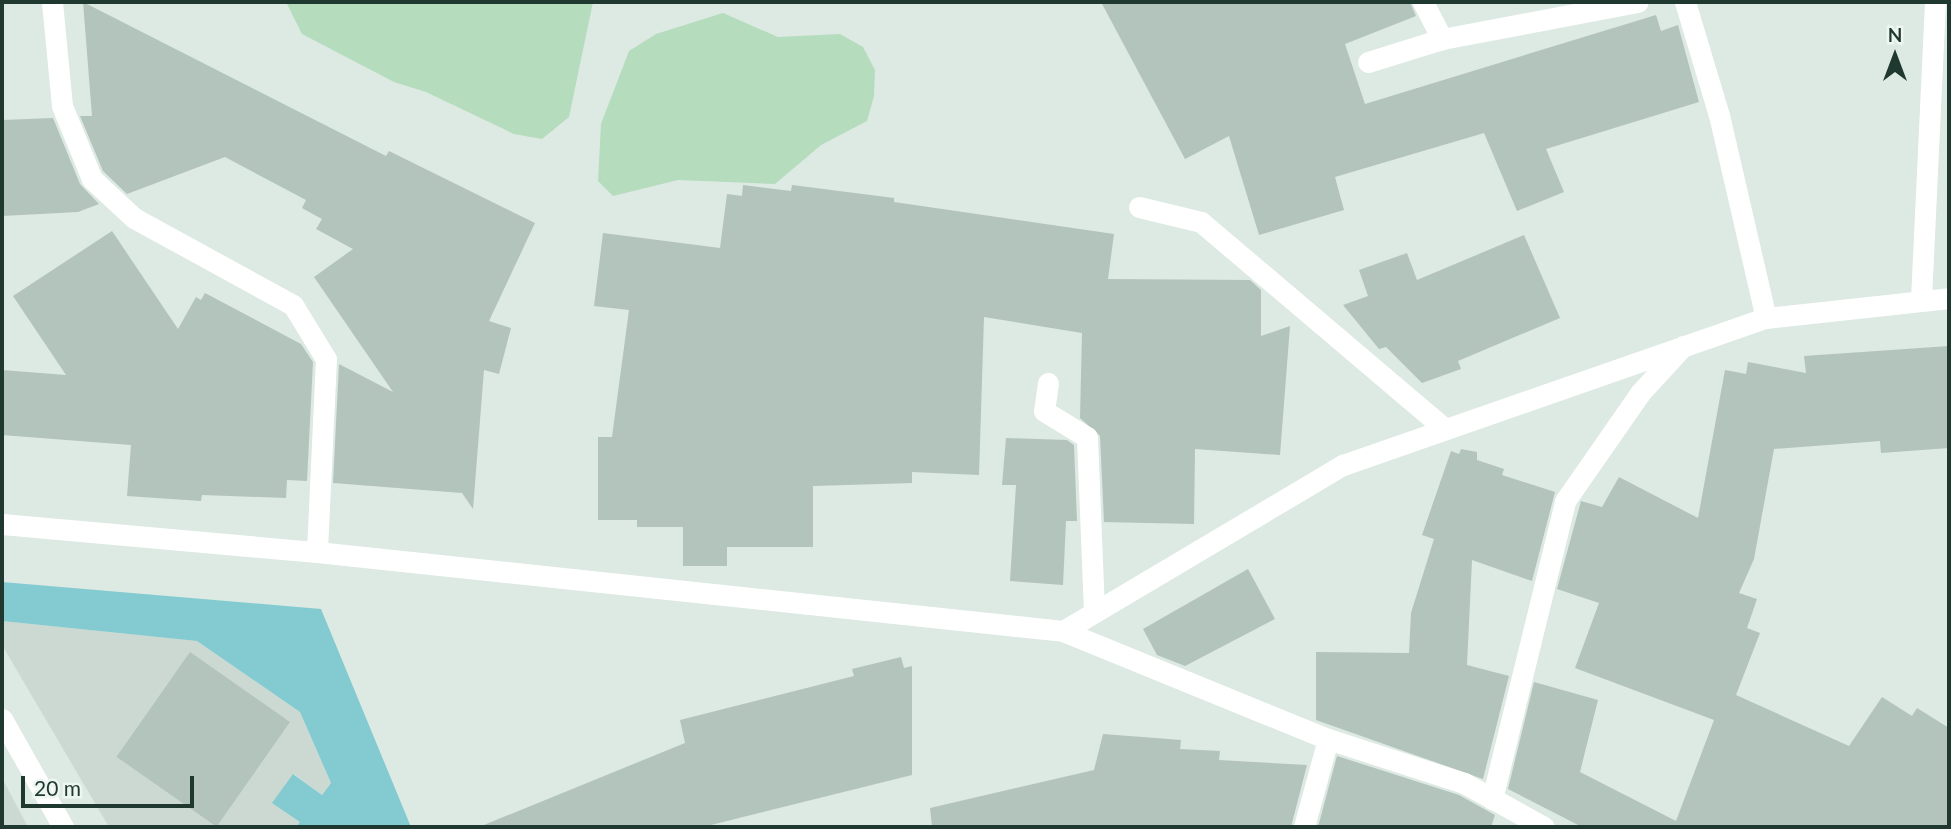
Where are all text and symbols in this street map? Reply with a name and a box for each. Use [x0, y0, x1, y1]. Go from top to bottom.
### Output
north arrow [1860, 21, 1930, 91]
text: N [1888, 23, 1902, 46]
scale bar [24, 762, 198, 806]
text: 20 m [34, 775, 81, 800]

